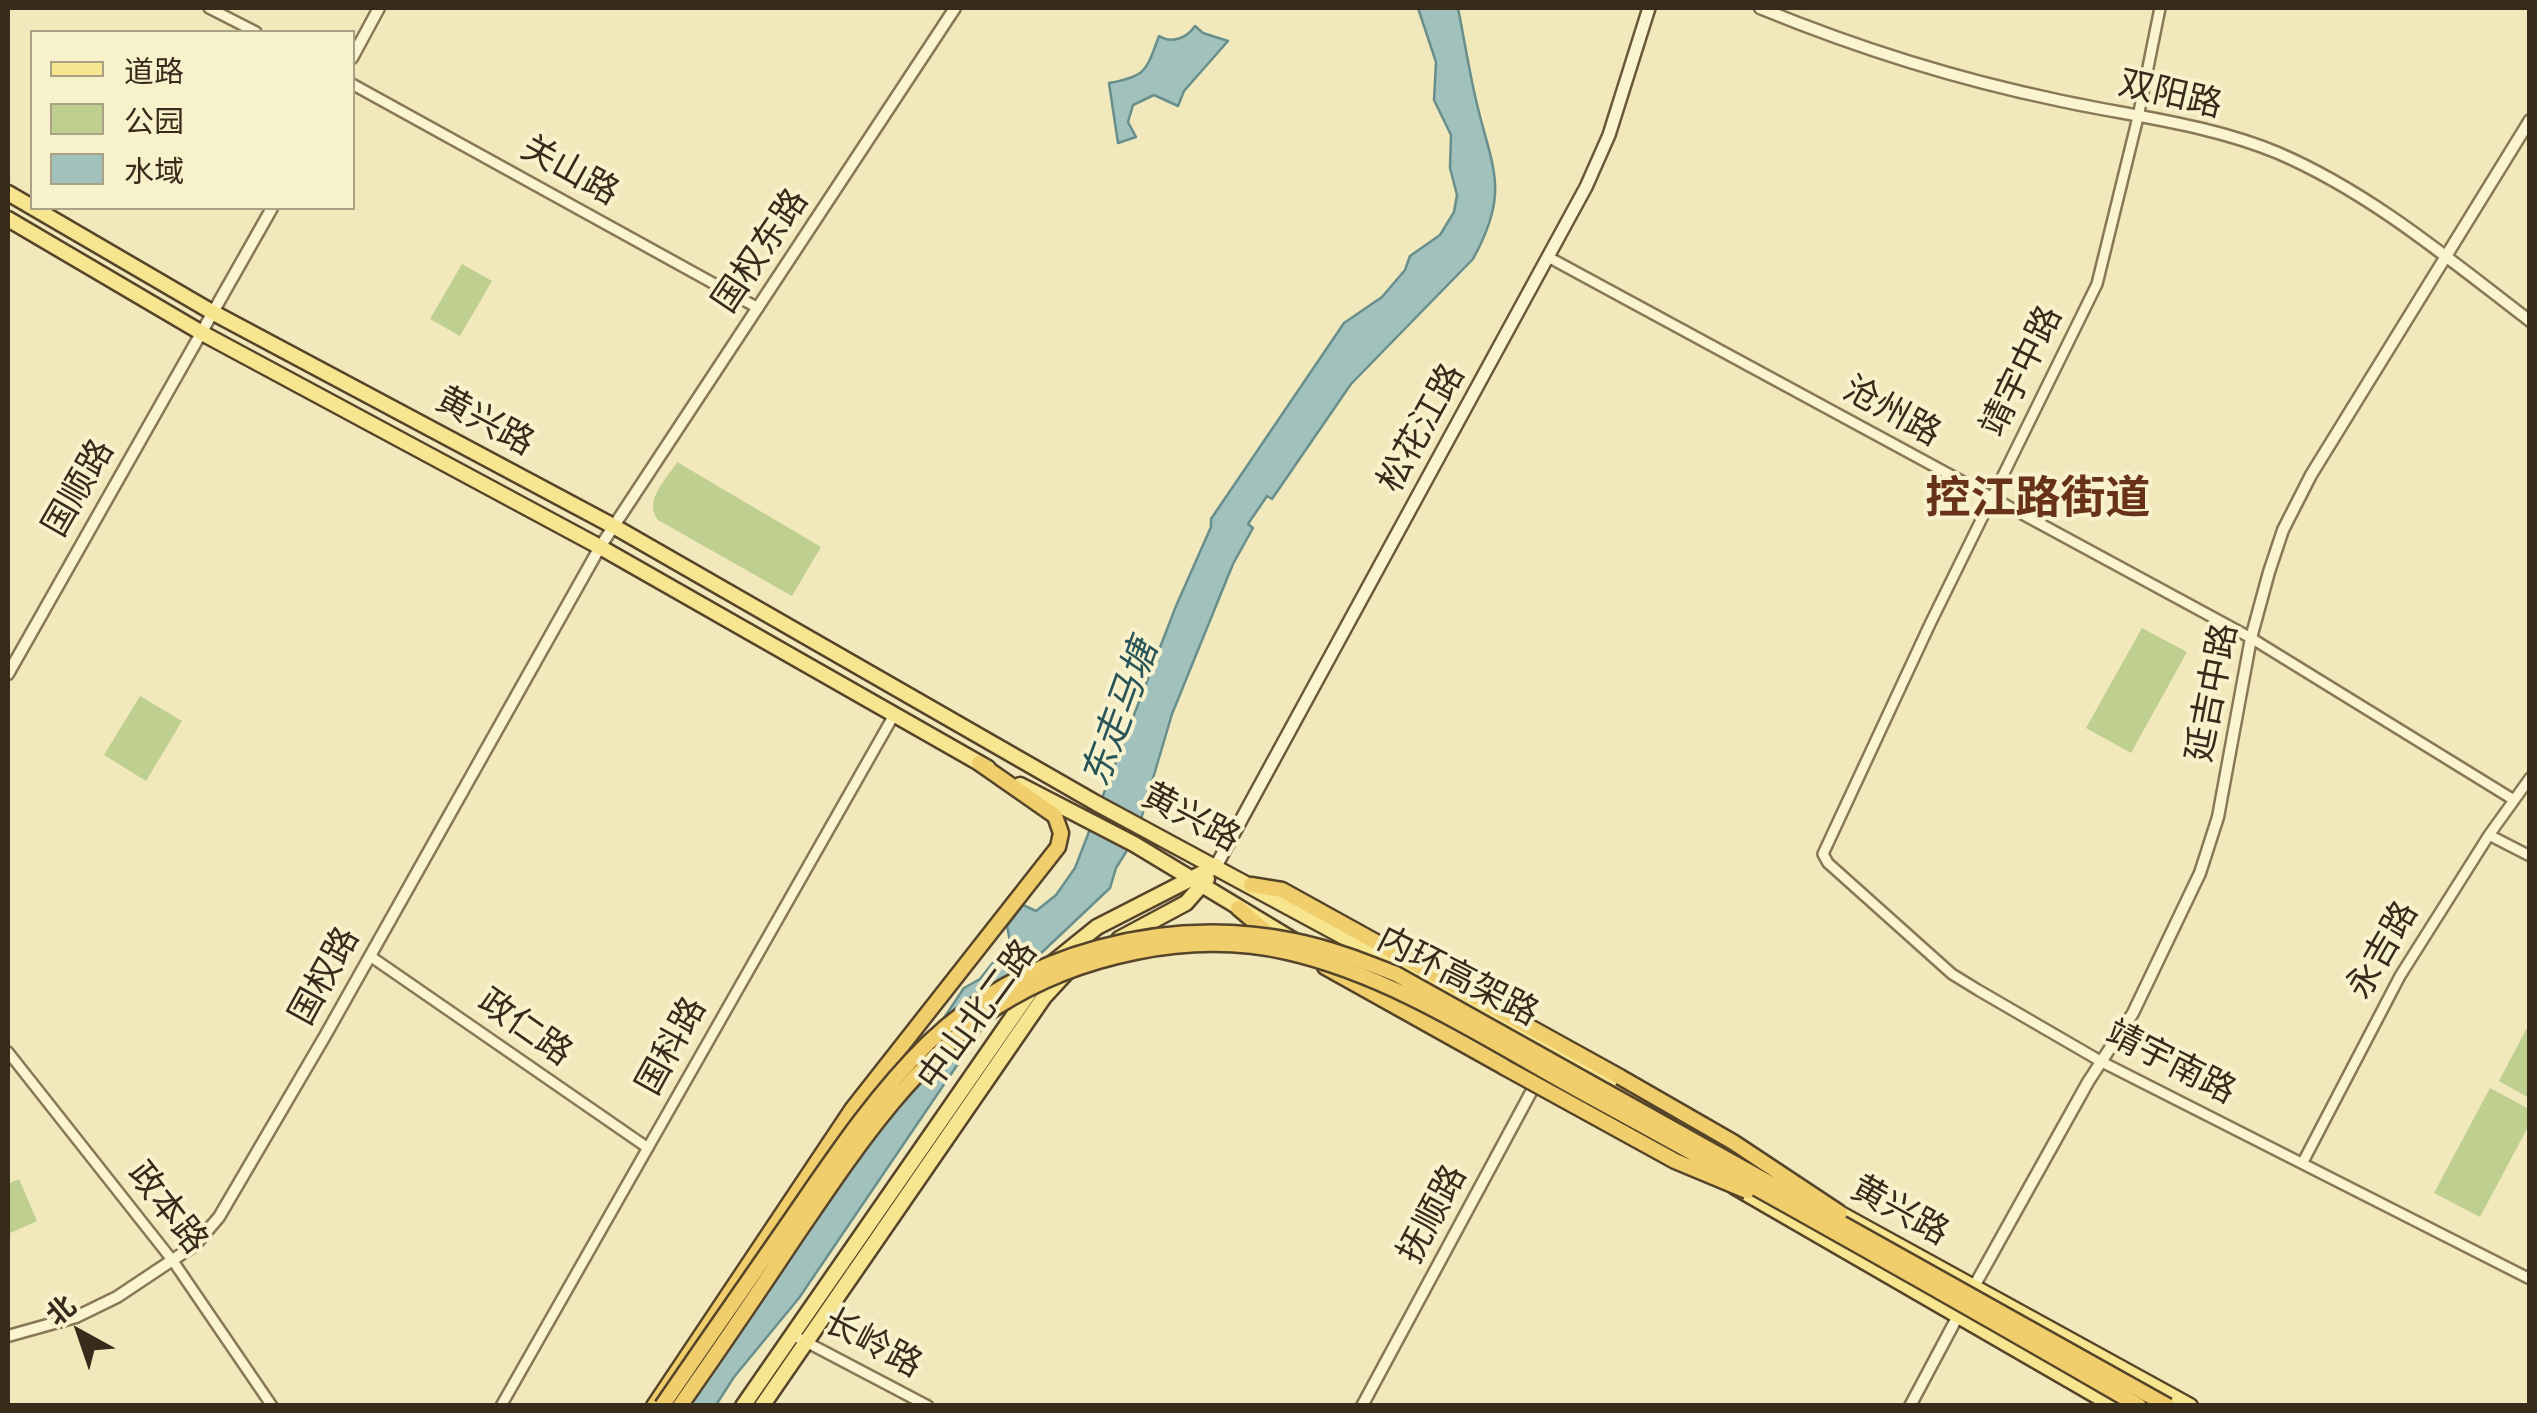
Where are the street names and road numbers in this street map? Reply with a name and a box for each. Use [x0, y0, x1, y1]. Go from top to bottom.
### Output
street label: 双阳路 [2114, 64, 2226, 128]
street label: 关山路 [513, 128, 625, 216]
street label: 国权东路 [705, 182, 819, 322]
street label: 靖宇中路 [1973, 300, 2073, 444]
street label: 松花江路 [1371, 358, 1475, 500]
street label: 沧州路 [1835, 369, 1947, 457]
street label: 黄兴路 [428, 380, 540, 466]
street label: 国顺路 [36, 433, 124, 545]
street label: 延吉中路 [2180, 620, 2248, 766]
street label: 黄兴路 [1134, 776, 1246, 862]
street label: 永吉路 [2340, 895, 2428, 1007]
street label: 内环高架路 [1370, 920, 1544, 1036]
street label: 国权路 [282, 921, 370, 1033]
street label: 中山北二路 [911, 933, 1047, 1099]
street label: 政仁路 [469, 982, 579, 1076]
street label: 国科路 [629, 991, 717, 1103]
street label: 靖宇南路 [2098, 1014, 2242, 1114]
street label: 政本路 [117, 1155, 215, 1263]
street label: 抚顺路 [1391, 1159, 1477, 1271]
street label: 黄兴路 [1843, 1168, 1955, 1256]
street label: 长岭路 [816, 1302, 928, 1388]

